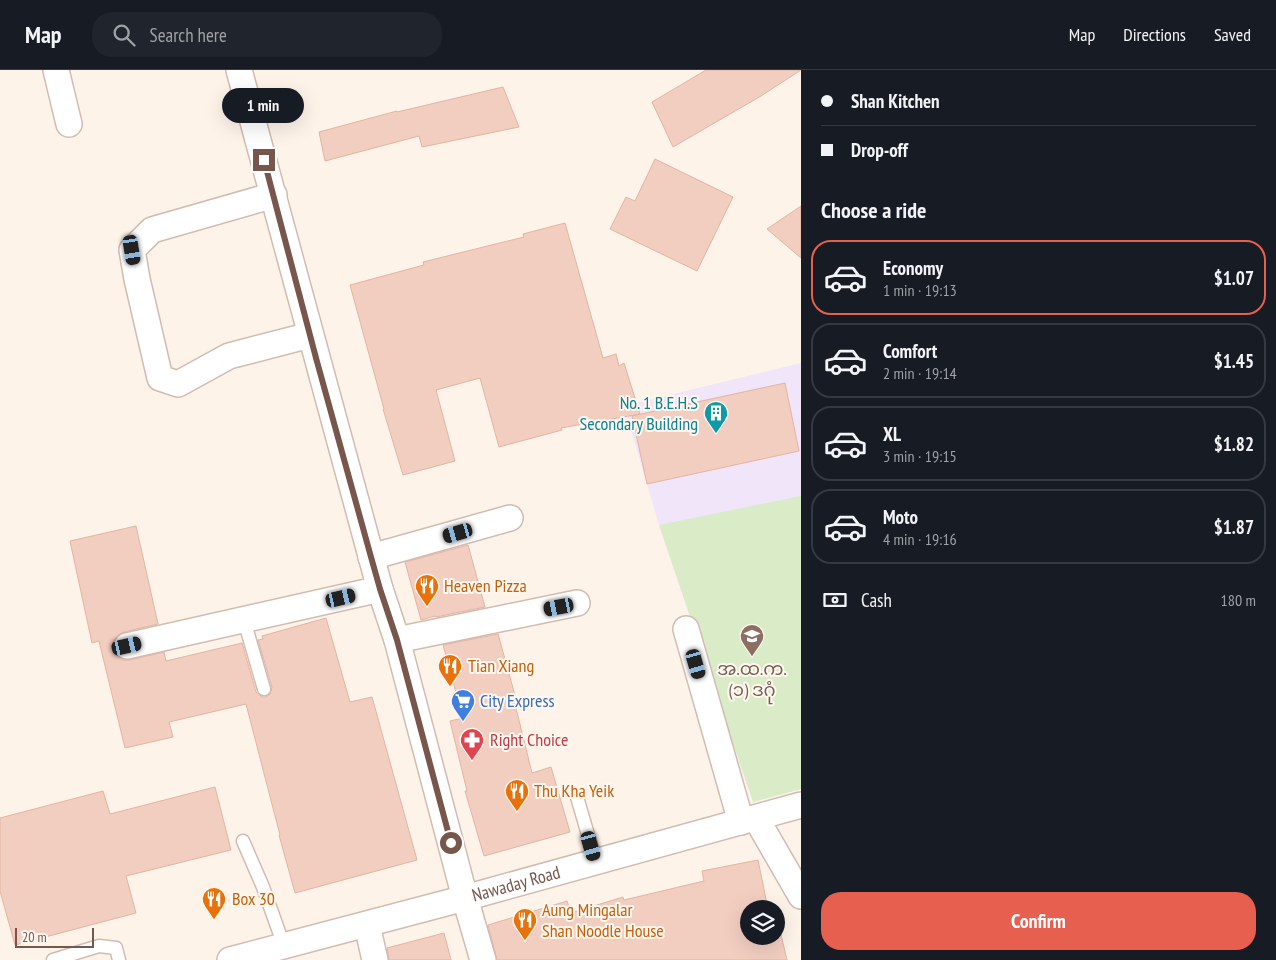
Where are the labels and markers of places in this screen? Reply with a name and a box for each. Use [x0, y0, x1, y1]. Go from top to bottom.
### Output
place label: No. 1 B.E.H.S Secondary Building [579, 391, 698, 435]
building icon: No. 1 B.E.H.S Secondary Building [703, 400, 729, 434]
restaurant icon: Heaven Pizza [414, 573, 440, 607]
place label: Heaven Pizza [444, 574, 527, 597]
school or university icon: အ.ထ.က. (၁) ဒဂုံ [739, 623, 765, 657]
restaurant icon: Tian Xiang [437, 653, 463, 687]
place label: Tian Xiang [468, 654, 534, 677]
place label: အ.ထ.က. (၁) ဒဂုံ [717, 657, 787, 705]
supermarket icon: City Express [450, 688, 476, 722]
place label: City Express [480, 689, 555, 712]
pharmacy icon: Right Choice [459, 727, 485, 761]
place label: Right Choice [490, 728, 568, 751]
restaurant icon: Thu Kha Yeik [504, 778, 530, 812]
place label: Thu Kha Yeik [534, 779, 614, 802]
restaurant icon: Box 30 [201, 886, 227, 920]
place label: Box 30 [232, 887, 275, 910]
place label: Aung Mingalar Shan Noodle House [542, 898, 664, 942]
restaurant icon: Aung Mingalar Shan Noodle House [512, 907, 538, 941]

